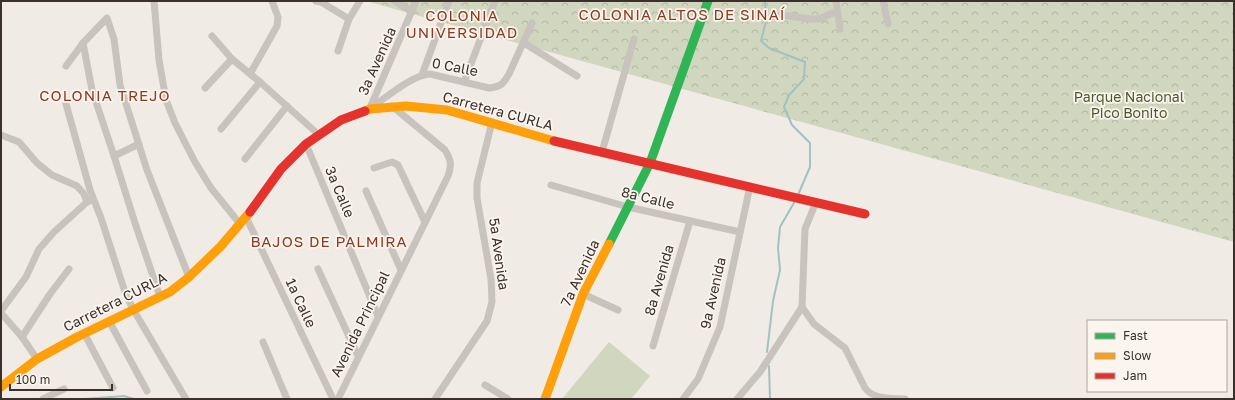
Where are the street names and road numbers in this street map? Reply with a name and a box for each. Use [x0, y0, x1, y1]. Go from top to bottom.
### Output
street label: 3a Avenida [354, 24, 399, 97]
street label: 0 Calle [431, 54, 480, 79]
street label: Carretera CURLA [441, 88, 556, 134]
street label: 3a Calle [322, 164, 359, 220]
street label: 8a Calle [620, 183, 677, 212]
street label: 5a Avenida [486, 217, 513, 291]
street label: 7a Avenida [557, 237, 602, 309]
street label: 8a Avenida [640, 242, 677, 317]
street label: 9a Avenida [696, 255, 729, 330]
street label: Carretera CURLA [60, 268, 170, 335]
street label: Avenida Principal [326, 268, 393, 380]
street label: 1a Calle [283, 275, 320, 330]

